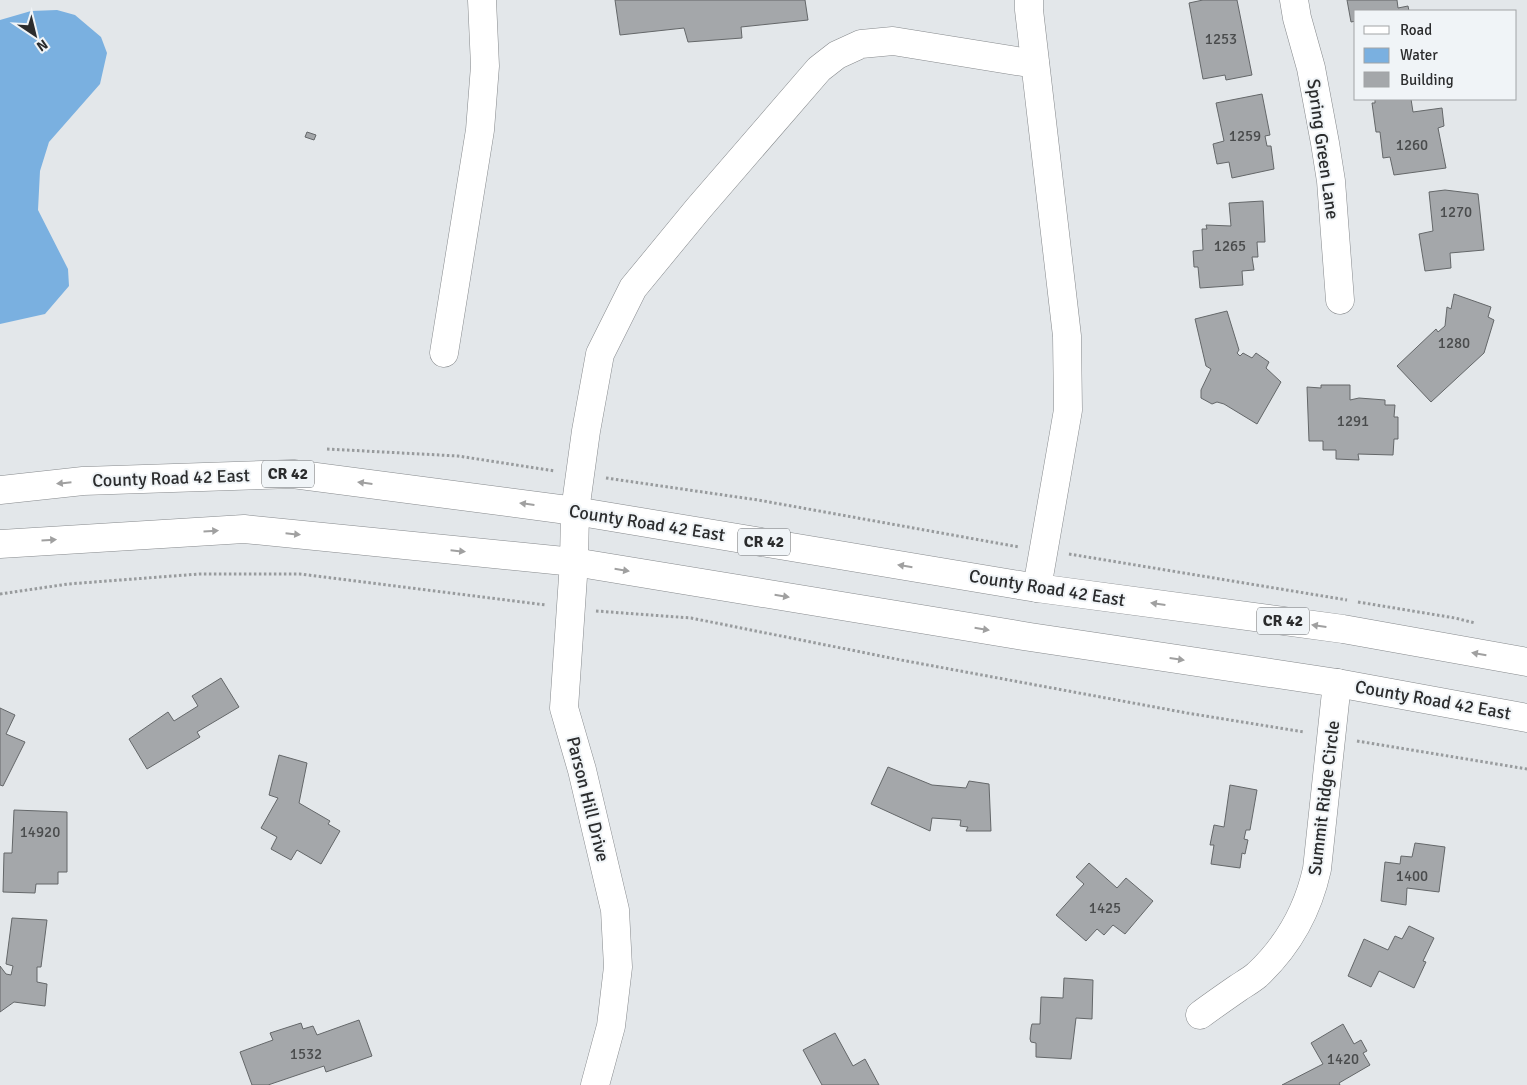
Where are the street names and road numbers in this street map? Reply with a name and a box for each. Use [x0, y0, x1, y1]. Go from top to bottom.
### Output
street label: Spring Green Lane [1302, 77, 1344, 221]
road number: CR 42 [262, 460, 314, 488]
street label: County Road 42 East [92, 464, 250, 492]
street label: County Road 42 East [567, 500, 727, 546]
road number: CR 42 [738, 528, 790, 556]
street label: County Road 42 East [967, 565, 1127, 611]
road number: CR 42 [1257, 608, 1309, 634]
street label: County Road 42 East [1353, 675, 1513, 725]
street label: Summit Ridge Circle [1304, 719, 1344, 877]
street label: Parson Hill Drive [562, 734, 614, 864]

